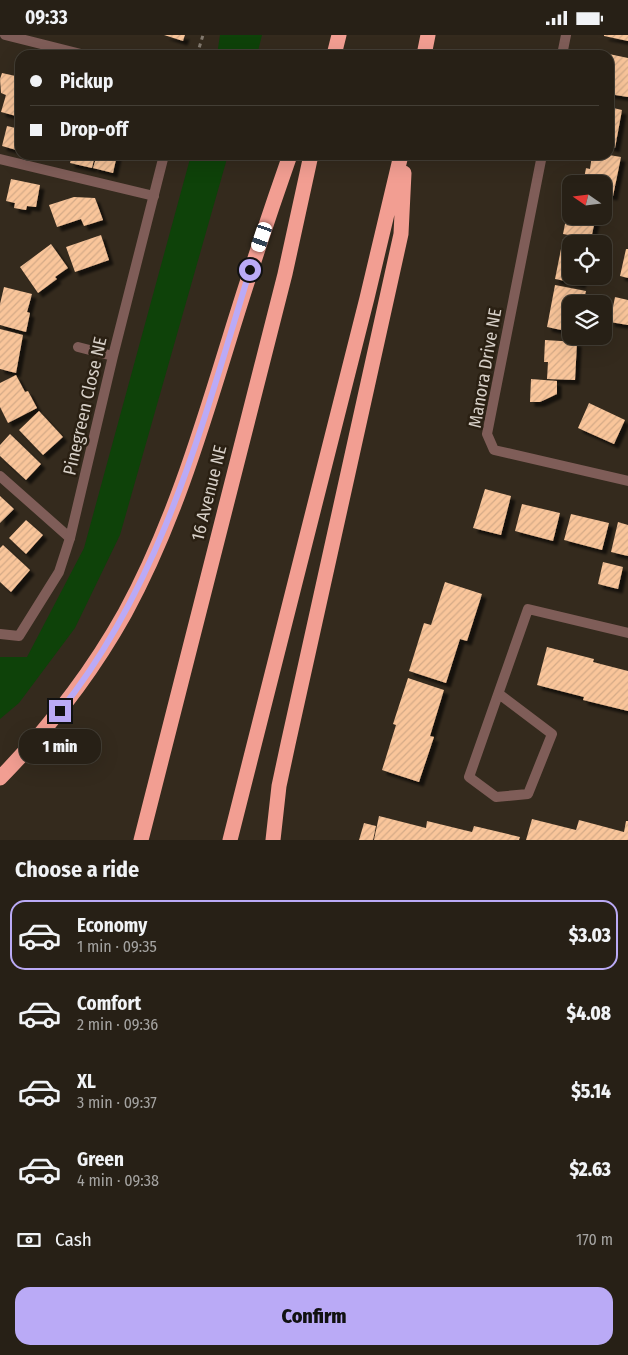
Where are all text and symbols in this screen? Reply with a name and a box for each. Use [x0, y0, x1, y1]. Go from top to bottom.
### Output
text: 09:33 [25, 6, 68, 29]
text: Pickup [60, 70, 113, 93]
text: Drop-off [60, 118, 128, 141]
north arrow [562, 175, 612, 225]
map controls [562, 175, 612, 345]
car [250, 220, 273, 254]
button: locate [562, 235, 612, 285]
route start [239, 259, 261, 281]
button: layers [562, 295, 612, 345]
street label: Manora Drive NE [464, 306, 506, 430]
street label: Pinegreen Close NE [58, 335, 112, 477]
street label: 16 Avenue NE [186, 443, 232, 543]
route end [49, 700, 71, 722]
callout: 1 min [19, 729, 101, 763]
text: 1 min [43, 737, 77, 756]
text: Choose a ride [15, 856, 139, 883]
icon: car [17, 913, 62, 958]
text: Economy [77, 914, 147, 937]
text: $3.03 [569, 924, 611, 947]
text: 1 min · 09:35 [77, 937, 157, 956]
icon: car [17, 991, 62, 1036]
text: Comfort [77, 992, 141, 1015]
text: $4.08 [567, 1002, 611, 1025]
text: 2 min · 09:36 [77, 1015, 158, 1034]
icon: car [17, 1069, 62, 1114]
text: XL [77, 1070, 96, 1093]
text: $5.14 [571, 1080, 611, 1103]
text: 3 min · 09:37 [77, 1093, 157, 1112]
icon: car [17, 1147, 62, 1192]
text: Green [77, 1148, 124, 1171]
text: $2.63 [569, 1158, 611, 1181]
text: 4 min · 09:38 [77, 1171, 159, 1190]
icon: cash [15, 1226, 43, 1254]
text: Cash [55, 1228, 92, 1251]
text: 170 m [576, 1230, 613, 1249]
button: Confirm [15, 1287, 613, 1345]

